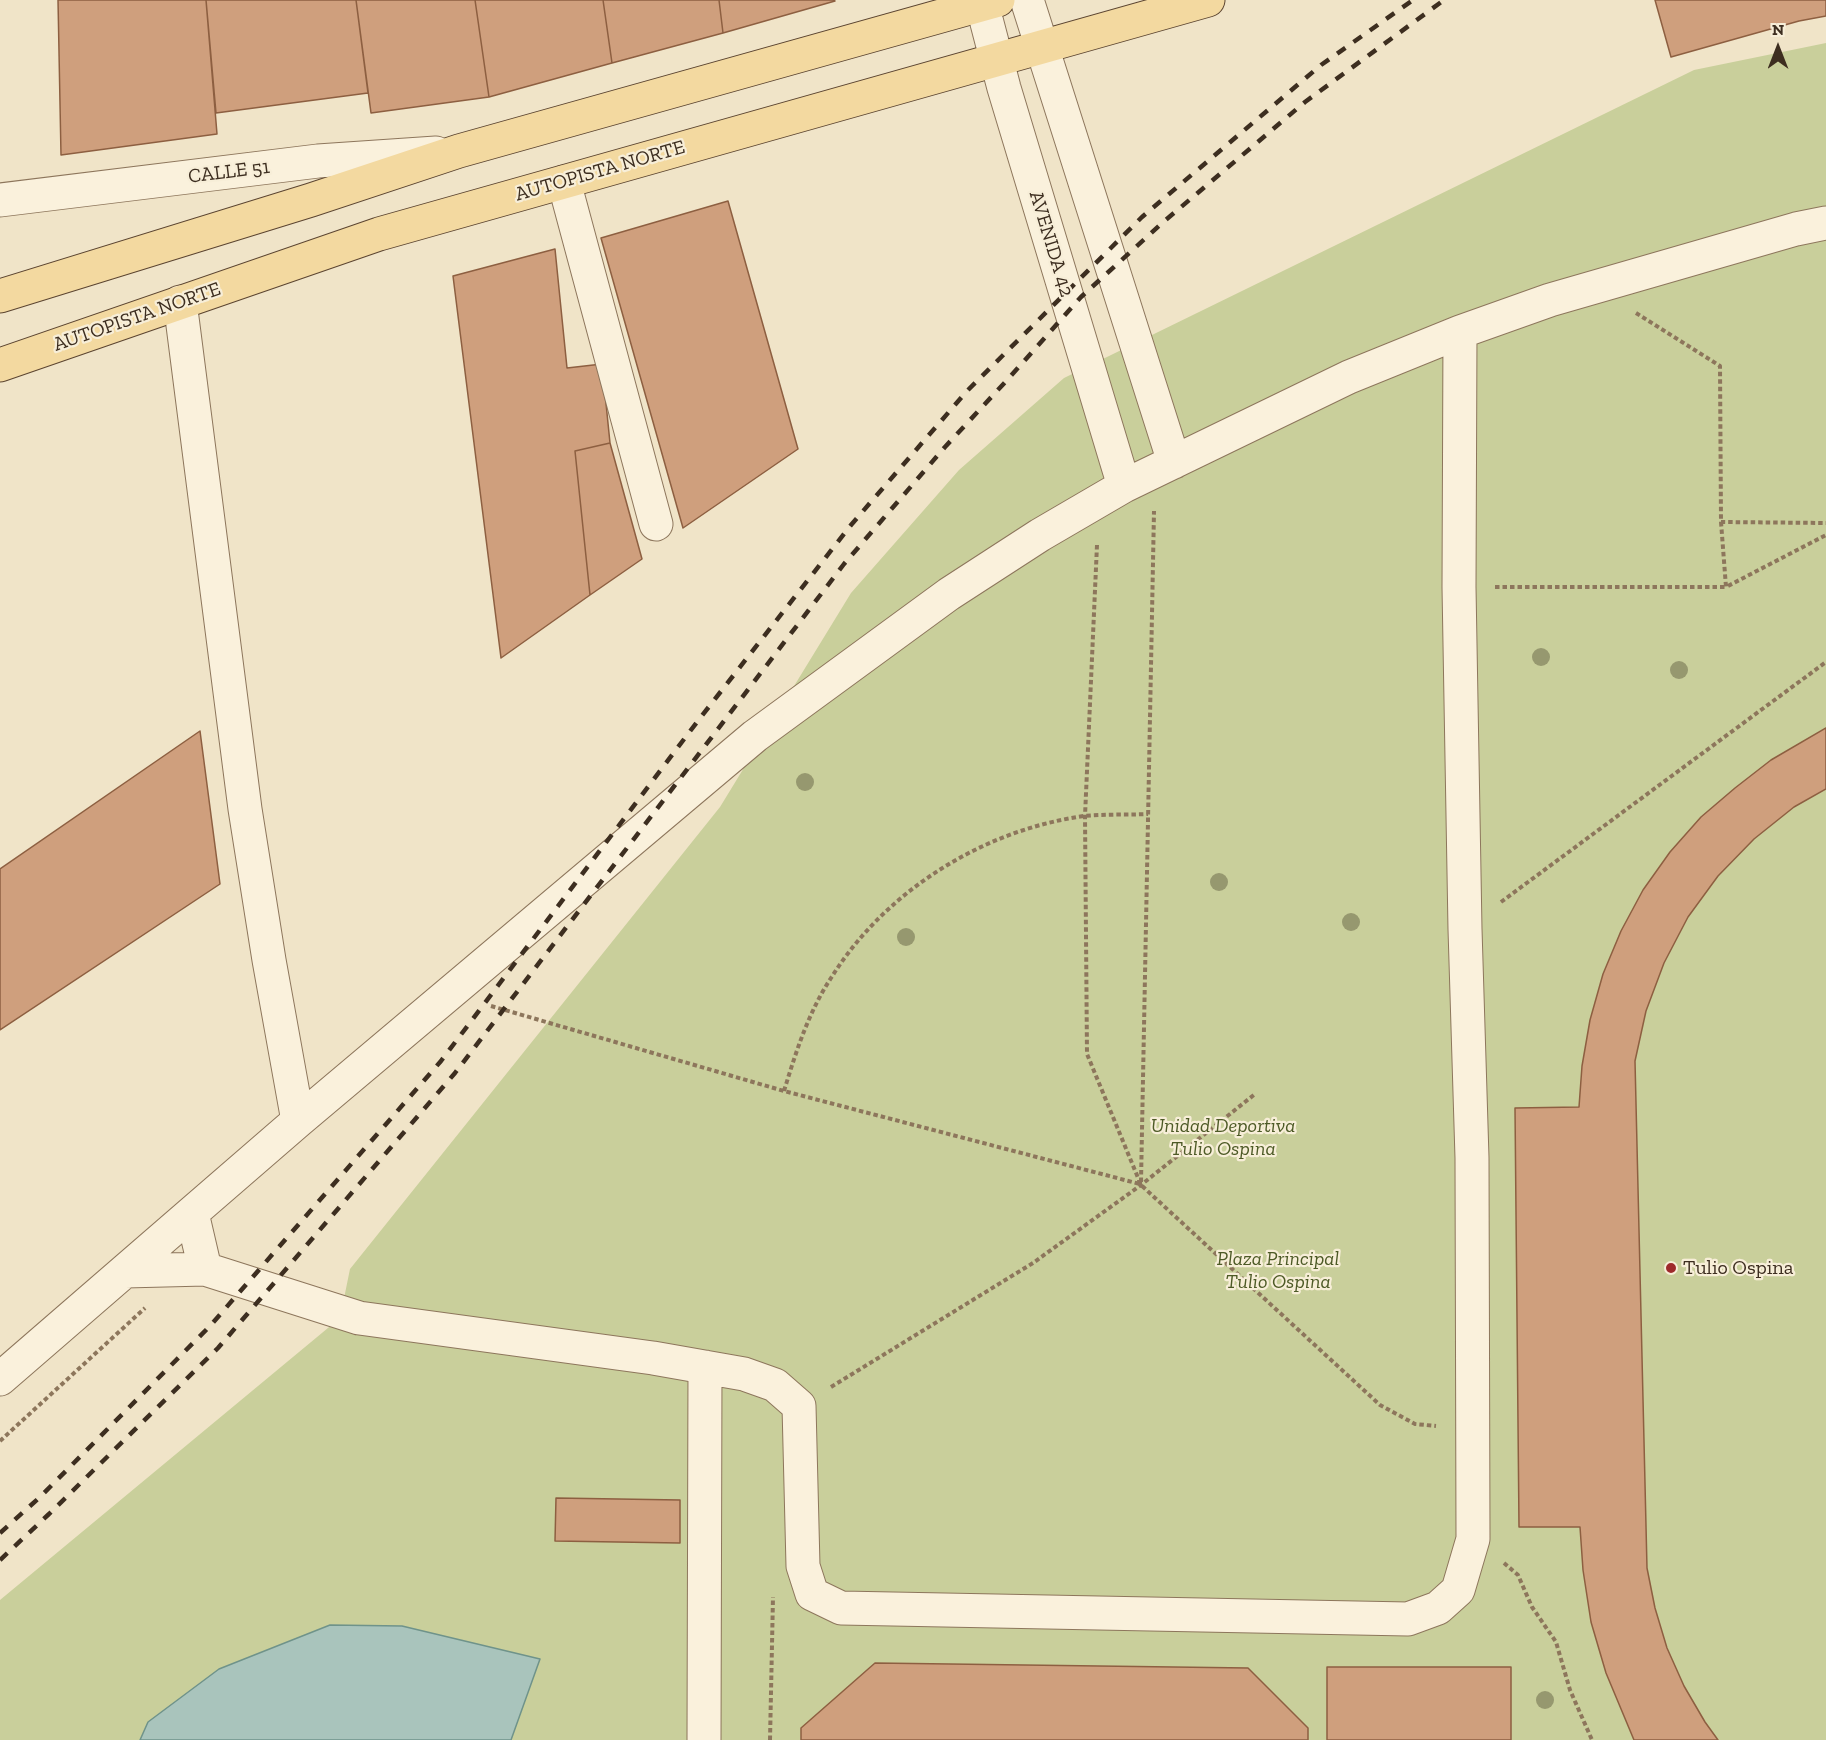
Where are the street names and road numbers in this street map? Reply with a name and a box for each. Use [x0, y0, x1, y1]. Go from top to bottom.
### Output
street label: AUTOPISTA NORTE [512, 135, 688, 207]
street label: CALLE 51 [187, 155, 271, 189]
street label: AVENIDA 42 [1024, 188, 1078, 300]
street label: AUTOPISTA NORTE [50, 277, 224, 357]

